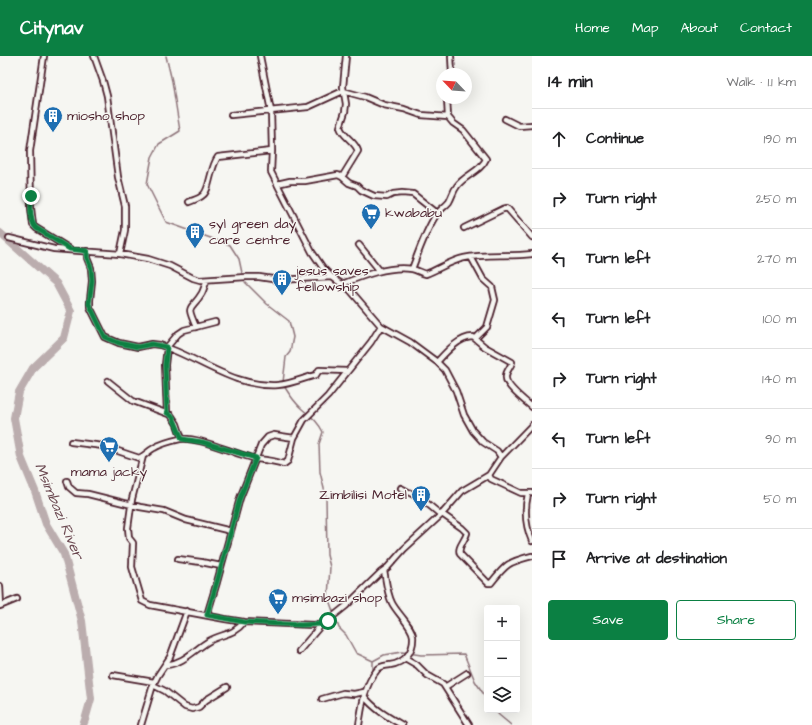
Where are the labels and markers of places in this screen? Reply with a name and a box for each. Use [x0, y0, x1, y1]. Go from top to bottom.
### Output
building icon: miosho shop [42, 105, 64, 133]
place label: miosho shop [67, 106, 145, 126]
supermarket icon: kwababu [360, 202, 382, 230]
place label: kwababu [385, 203, 442, 223]
place label: syl green day care centre [209, 214, 297, 250]
building icon: syl green day care centre [184, 221, 206, 249]
place label: jesus saves fellowship [294, 261, 369, 297]
building icon: jesus saves fellowship [271, 268, 293, 296]
supermarket icon: mama jacky [98, 435, 120, 463]
place label: mama jacky [71, 462, 148, 482]
building icon: Zimbilisi Motel [410, 484, 432, 512]
place label: Zimbilisi Motel [319, 485, 407, 505]
supermarket icon: msimbazi shop [267, 587, 289, 615]
place label: msimbazi shop [292, 588, 382, 608]

